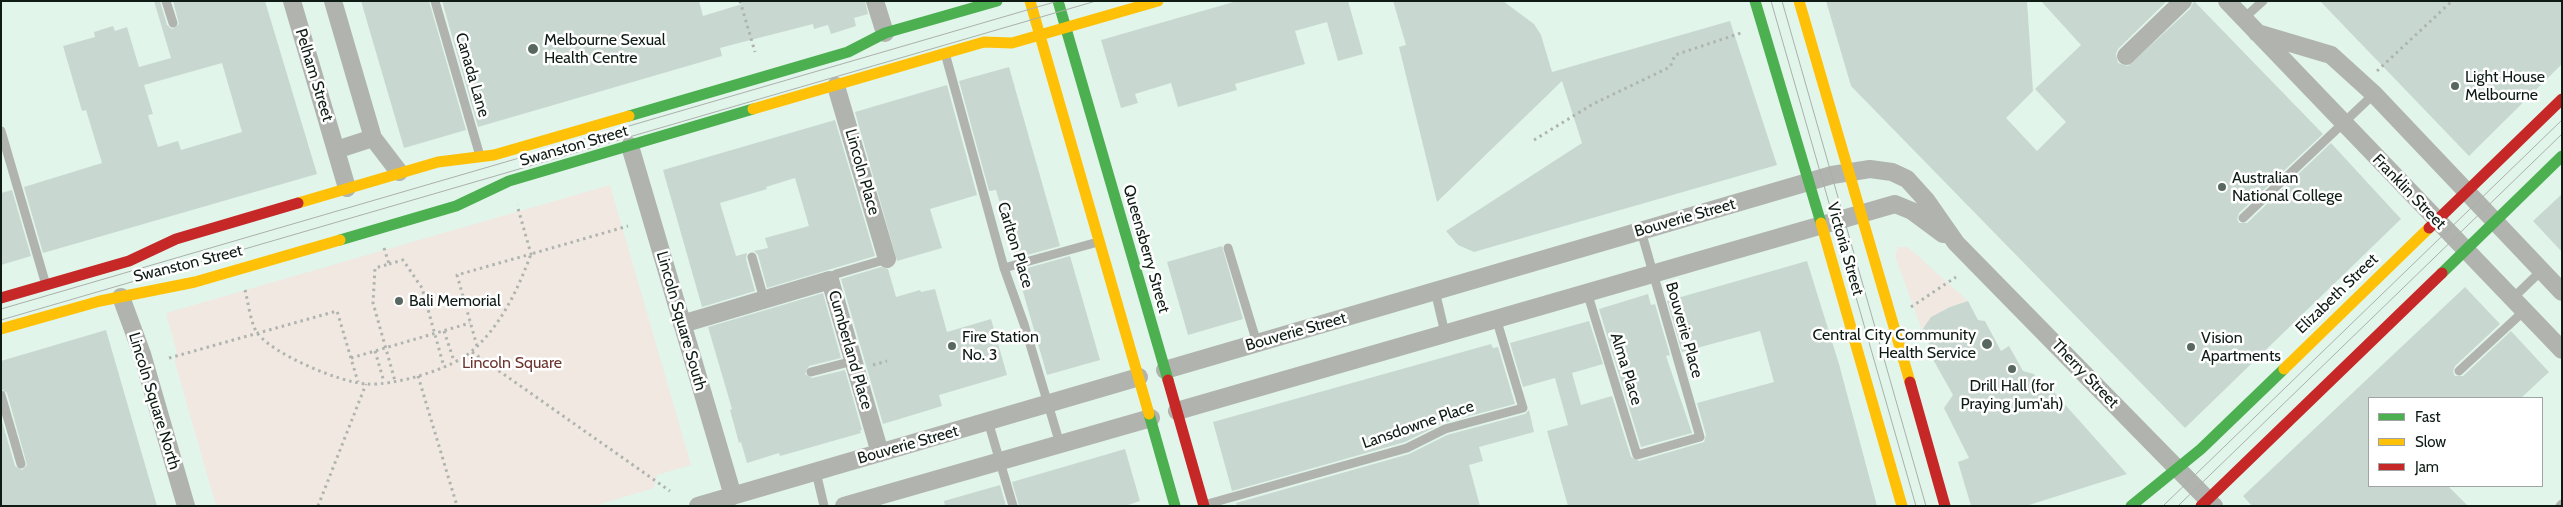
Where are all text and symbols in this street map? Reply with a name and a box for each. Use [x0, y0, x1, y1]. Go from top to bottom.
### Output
street label: Pelham Street [291, 26, 337, 124]
street label: Canada Lane [451, 30, 493, 120]
place label: Melbourne Sexual Health Centre [544, 30, 666, 68]
marker: Melbourne Sexual Health Centre [526, 42, 540, 56]
place label: Light House Melbourne [2465, 67, 2545, 105]
marker: Light House Melbourne [2449, 80, 2461, 92]
street label: Swanston Street [518, 121, 630, 171]
street label: Lincoln Place [841, 127, 883, 217]
street label: Franklin Street [2368, 150, 2450, 234]
place label: Australian National College [2232, 168, 2342, 206]
marker: Australian National College [2216, 181, 2228, 193]
street label: Queensberry Street [1119, 183, 1173, 315]
street label: Bouverie Street [1632, 194, 1738, 242]
street label: Carlton Place [993, 200, 1037, 290]
street label: Victoria Street [1823, 200, 1867, 298]
street label: Swanston Street [131, 241, 245, 287]
street label: Lincoln Square South [652, 249, 710, 393]
street label: Elizabeth Street [2292, 250, 2382, 338]
street label: Bouverie Place [1661, 280, 1707, 380]
street label: Cumberland Place [824, 288, 876, 412]
place label: Bali Memorial [409, 291, 501, 311]
marker: Bali Memorial [393, 295, 405, 307]
street label: Bouverie Street [1243, 308, 1349, 356]
place label: Central City Community Health Service [1812, 325, 1976, 363]
place label: Fire Station No. 3 [962, 327, 1039, 365]
place label: Vision Apartments [2201, 328, 2281, 366]
street label: Lincoln Square North [124, 330, 184, 472]
street label: Alma Place [1606, 330, 1646, 408]
street label: Therry Street [2047, 336, 2123, 412]
marker: Central City Community Health Service [1980, 337, 1994, 351]
marker: Fire Station No. 3 [946, 340, 958, 352]
marker: Vision Apartments [2185, 341, 2197, 353]
park label: Lincoln Square [462, 353, 562, 373]
marker: Drill Hall (for Praying Jum'ah) [2006, 363, 2018, 375]
place label: Drill Hall (for Praying Jum'ah) [1961, 376, 2063, 414]
street label: Lansdowne Place [1360, 397, 1476, 453]
legend [2368, 397, 2543, 487]
text: Fast [2415, 408, 2440, 426]
street label: Bouverie Street [855, 421, 961, 469]
text: Slow [2415, 433, 2446, 451]
text: Jam [2415, 458, 2439, 476]

